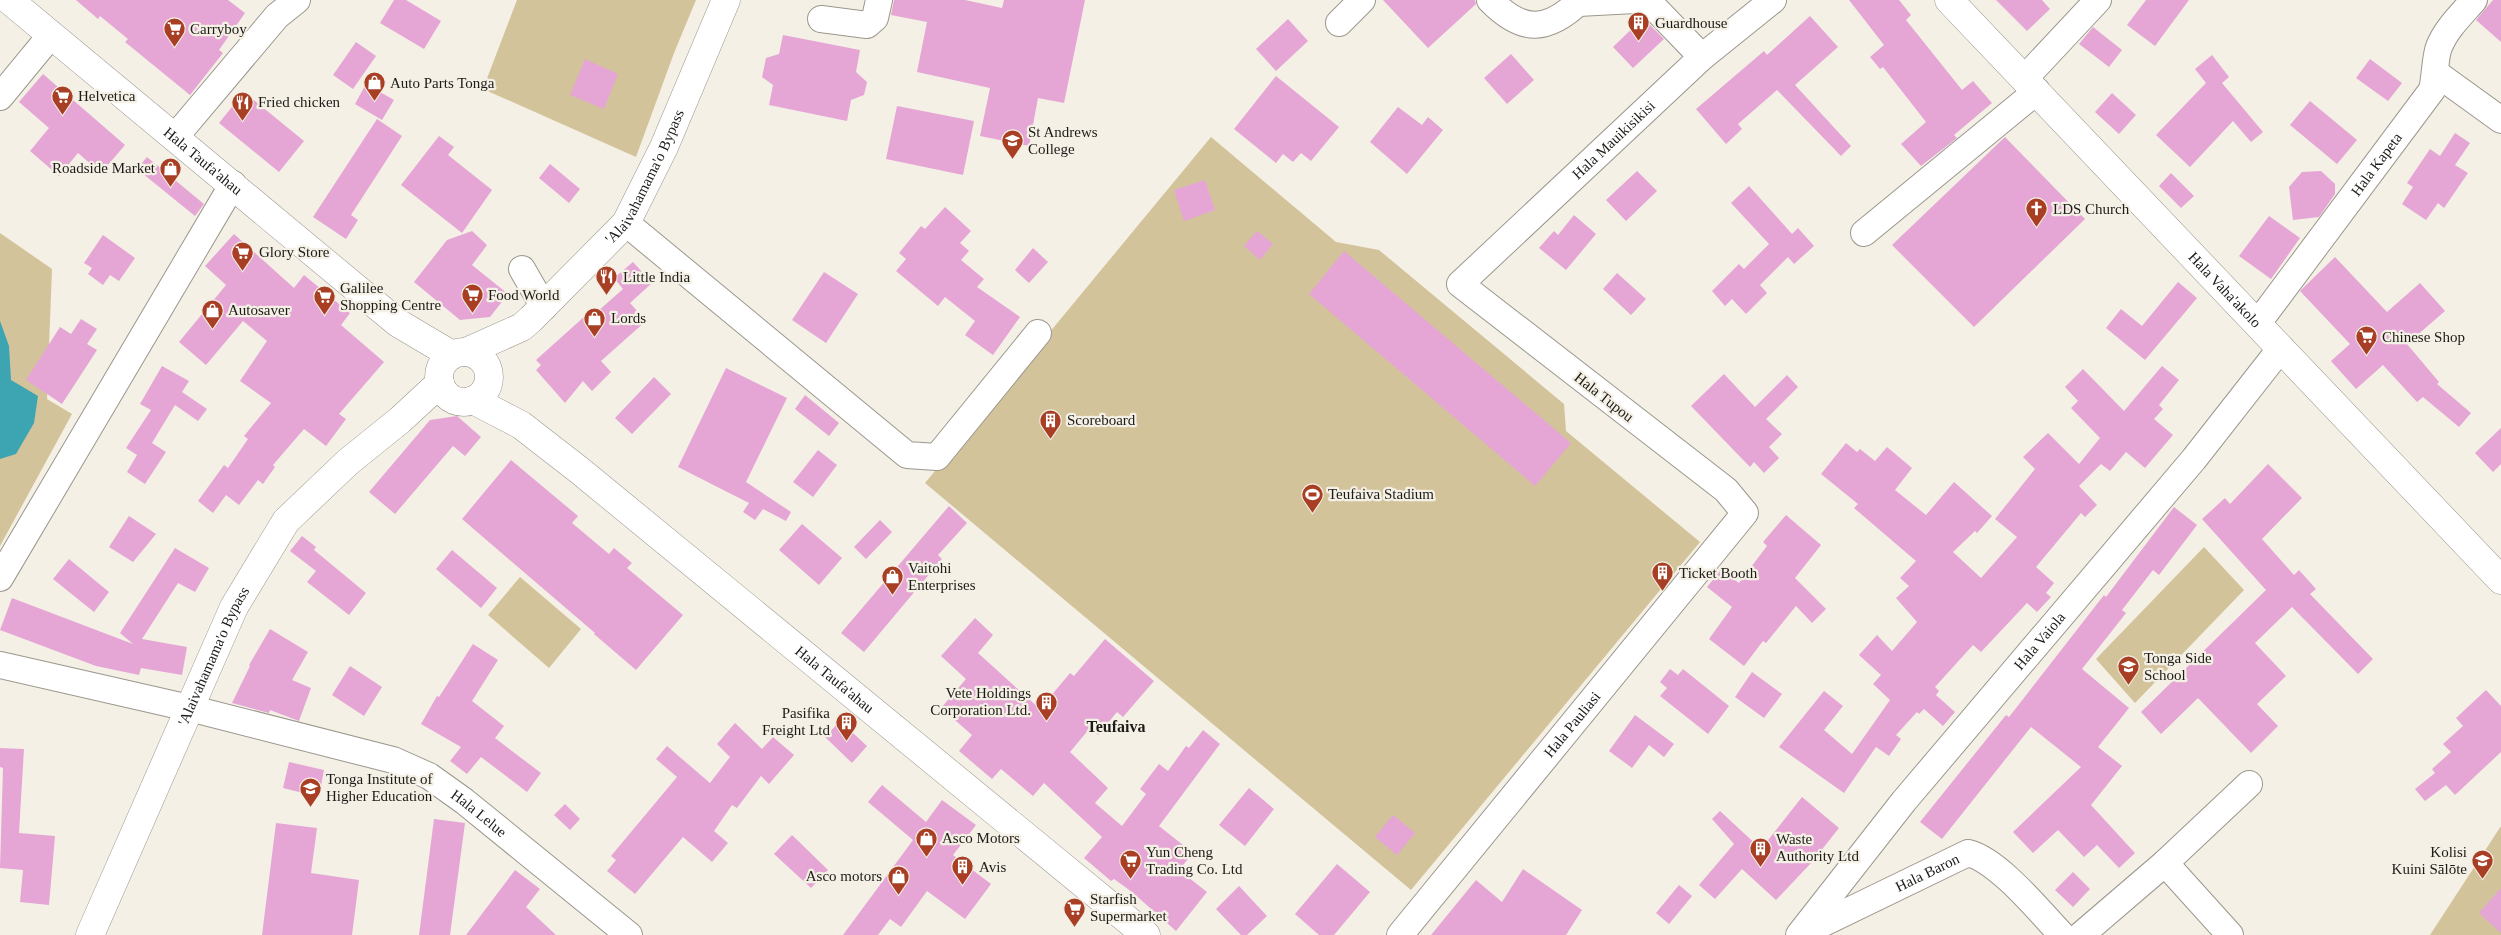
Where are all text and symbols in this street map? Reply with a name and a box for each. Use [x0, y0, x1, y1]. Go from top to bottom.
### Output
building icon: Guardhouse [1627, 11, 1651, 42]
place label: Guardhouse [1655, 15, 1728, 31]
supermarket icon: Carryboy [162, 17, 186, 48]
place label: Carryboy [190, 21, 247, 37]
shop icon: Auto Parts Tonga [362, 71, 386, 102]
place label: Auto Parts Tonga [390, 75, 495, 91]
supermarket icon: Helvetica [50, 84, 74, 115]
place label: Helvetica [78, 88, 136, 104]
restaurant icon: Fried chicken [230, 90, 254, 121]
place label: Fried chicken [258, 94, 341, 110]
street label: Hala Mauikisikisi [1569, 97, 1658, 182]
street label: 'Alaivahamama'o Bypass [602, 107, 687, 247]
street label: Hala Taufa'ahau [161, 124, 246, 198]
place label: St Andrews College [1028, 124, 1098, 157]
school or university icon: St Andrews College [1000, 129, 1024, 160]
street label: Hala Kapeta [2348, 129, 2405, 199]
shop icon: Roadside Market [159, 156, 183, 187]
place label: Roadside Market [52, 160, 156, 176]
church icon: LDS Church [2025, 197, 2049, 228]
place label: LDS Church [2053, 201, 2130, 217]
supermarket icon: Glory Store [231, 240, 255, 271]
place label: Glory Store [259, 244, 330, 260]
street label: Hala Vaha'akolo [2185, 249, 2264, 331]
restaurant icon: Little India [595, 265, 619, 296]
place label: Little India [623, 269, 690, 285]
place label: Galilee Shopping Centre [340, 280, 442, 313]
supermarket icon: Food World [460, 283, 484, 314]
supermarket icon: Galilee Shopping Centre [312, 285, 336, 316]
place label: Food World [488, 287, 560, 303]
shop icon: Autosaver [200, 298, 224, 329]
place label: Autosaver [228, 302, 290, 318]
shop icon: Lords [583, 306, 607, 337]
place label: Lords [611, 310, 646, 326]
supermarket icon: Chinese Shop [2354, 325, 2378, 356]
place label: Chinese Shop [2382, 329, 2465, 345]
street label: Hala Tupou [1571, 369, 1637, 425]
building icon: Scoreboard [1039, 408, 1063, 439]
place label: Scoreboard [1067, 412, 1136, 428]
sports icon: Teufaiva Stadium [1300, 482, 1324, 513]
place label: Teufaiva Stadium [1328, 486, 1434, 502]
place label: Vaitohi Enterprises [908, 560, 976, 593]
building icon: Ticket Booth [1651, 561, 1675, 592]
shop icon: Vaitohi Enterprises [880, 565, 904, 596]
place label: Ticket Booth [1679, 565, 1758, 581]
street label: 'Alaivahamama'o Bypass [175, 584, 252, 728]
street label: Hala Vaiola [2011, 609, 2069, 673]
street label: Hala Taufa'ahau [792, 643, 877, 717]
place label: Tonga Side School [2144, 650, 2212, 683]
school or university icon: Tonga Side School [2116, 655, 2140, 686]
place label: Vete Holdings Corporation Ltd. [930, 685, 1031, 718]
street label: Hala Pauliasi [1541, 689, 1604, 760]
building icon: Vete Holdings Corporation Ltd. [1035, 690, 1059, 721]
place label: Pasifika Freight Ltd [762, 705, 830, 738]
building icon: Pasifika Freight Ltd [834, 710, 858, 741]
district label: Teufaiva [1087, 718, 1145, 735]
place label: Tonga Institute of Higher Education [326, 771, 433, 804]
school or university icon: Tonga Institute of Higher Education [298, 776, 322, 807]
street label: Hala Lelue [448, 786, 510, 840]
shop icon: Asco Motors [914, 826, 938, 857]
place label: Asco Motors [942, 830, 1020, 846]
place label: Waste Authority Ltd [1776, 831, 1859, 864]
building icon: Waste Authority Ltd [1748, 836, 1772, 867]
place label: Yun Cheng Trading Co. Ltd [1146, 844, 1243, 877]
place label: Kolisi Kuini Sālōte [2392, 844, 2467, 877]
supermarket icon: Yun Cheng Trading Co. Ltd [1118, 849, 1142, 880]
school or university icon: Kolisi Kuini Sālōte [2471, 849, 2495, 880]
street label: Hala Baron [1893, 850, 1962, 895]
building icon: Avis [951, 855, 975, 886]
place label: Avis [979, 859, 1006, 875]
shop icon: Asco motors [886, 864, 910, 895]
place label: Asco motors [806, 868, 882, 884]
place label: Starfish Supermarket [1090, 891, 1167, 924]
supermarket icon: Starfish Supermarket [1062, 896, 1086, 927]

